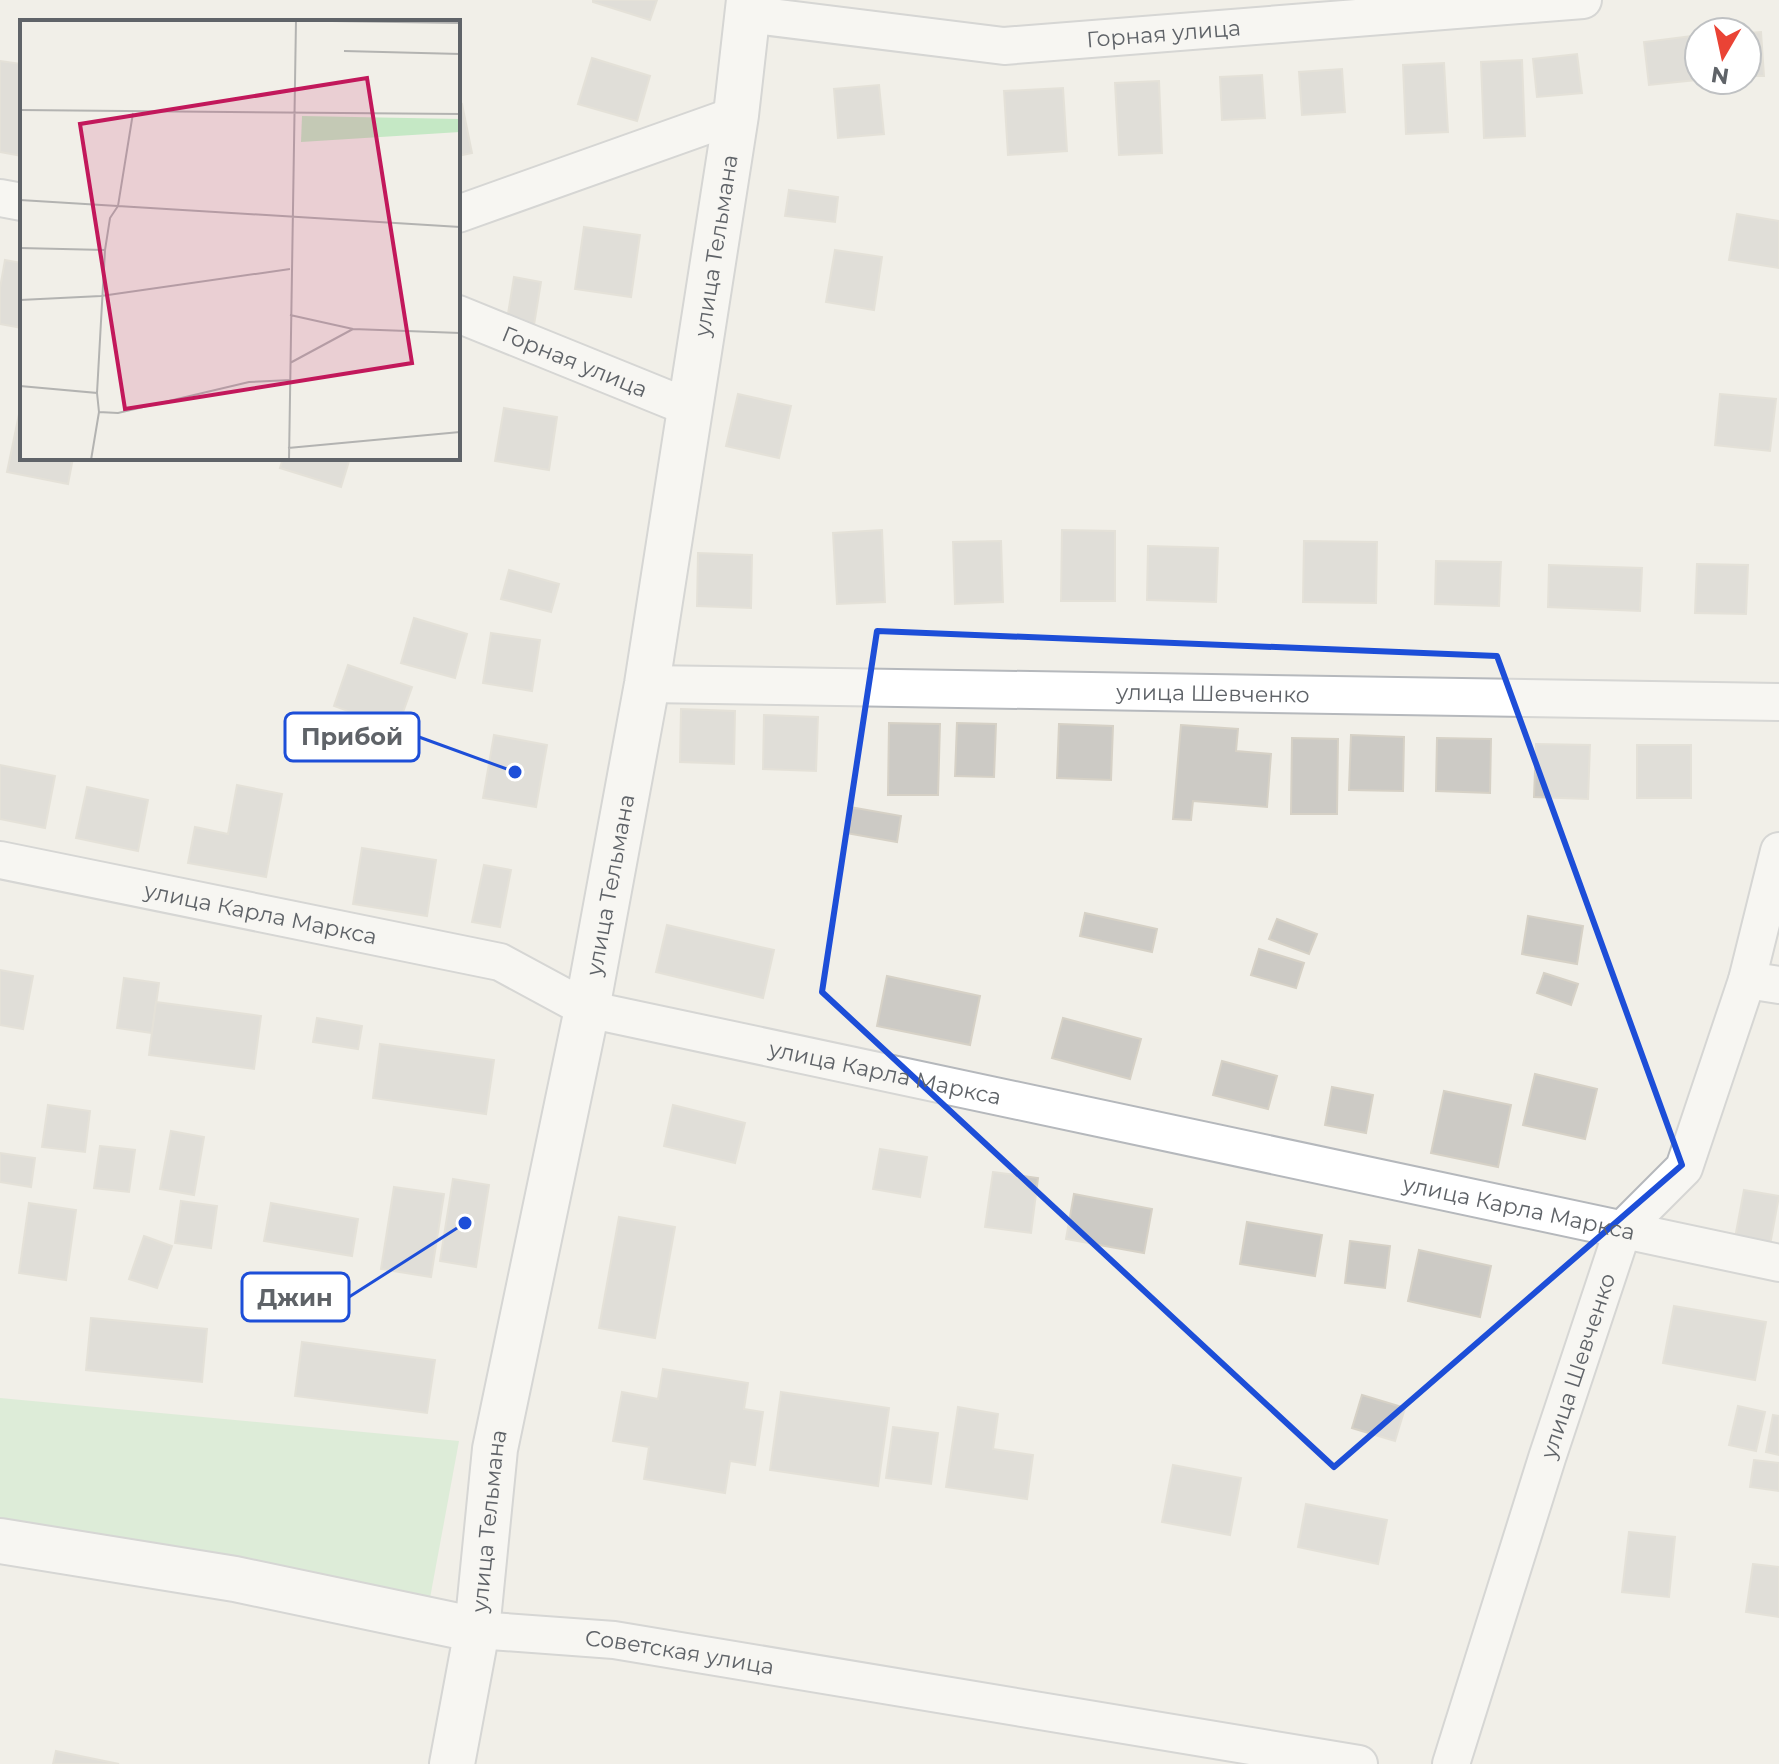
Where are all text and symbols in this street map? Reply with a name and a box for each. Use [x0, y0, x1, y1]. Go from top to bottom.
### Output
street label: Горная улица [1085, 14, 1242, 53]
north arrow [1683, 16, 1763, 96]
inset map [20, 20, 460, 460]
text: N [1709, 61, 1731, 90]
street label: улица Тельмана [688, 153, 744, 339]
street label: Горная улица [498, 320, 651, 403]
street label: улица Шевченко [1115, 678, 1310, 709]
callout: Прибой [285, 713, 419, 761]
text: Прибой [301, 722, 403, 751]
street label: улица Тельмана [580, 792, 640, 979]
street label: улица Карла Маркса [141, 877, 379, 951]
street label: улица Карла Маркса [765, 1035, 1004, 1111]
street label: улица Карла Маркса [1399, 1170, 1637, 1246]
street label: улица Шевченко [1534, 1270, 1621, 1463]
callout: Джин [242, 1273, 349, 1321]
text: Джин [257, 1283, 333, 1312]
street label: улица Тельмана [466, 1427, 513, 1615]
street label: Советская улица [584, 1625, 776, 1680]

